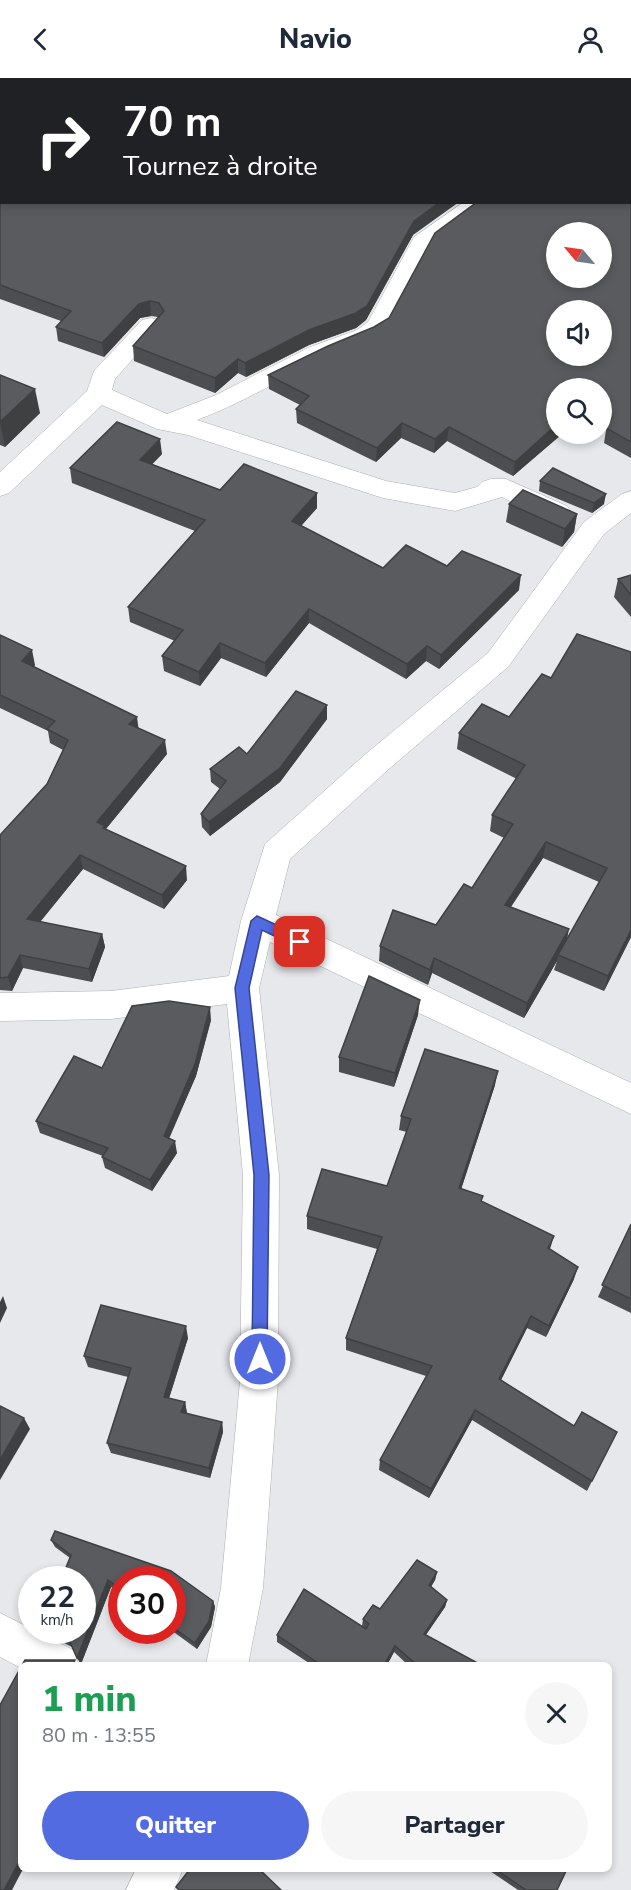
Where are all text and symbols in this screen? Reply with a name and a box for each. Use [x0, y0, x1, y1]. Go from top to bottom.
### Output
text: Navio [279, 21, 352, 58]
icon: back [24, 23, 57, 56]
icon: person [574, 23, 607, 56]
text: 70 m [123, 94, 222, 151]
icon: right [24, 102, 102, 180]
text: Tournez à droite [123, 148, 318, 185]
north arrow [546, 222, 612, 288]
map controls [546, 222, 612, 444]
button: sound [546, 300, 612, 366]
button: search [546, 378, 612, 444]
pin [274, 916, 325, 967]
icon: arrive [283, 925, 316, 958]
position arrow [228, 1327, 292, 1391]
speed limit sign: 30 [108, 1566, 186, 1644]
text: 22 [39, 1577, 75, 1618]
text: km/h [40, 1610, 74, 1630]
text: 1 min [42, 1675, 137, 1724]
button: close [525, 1682, 588, 1745]
text: 80 m · 13:55 [42, 1722, 156, 1749]
button: Quitter [42, 1791, 309, 1860]
button: Partager [321, 1791, 588, 1860]

